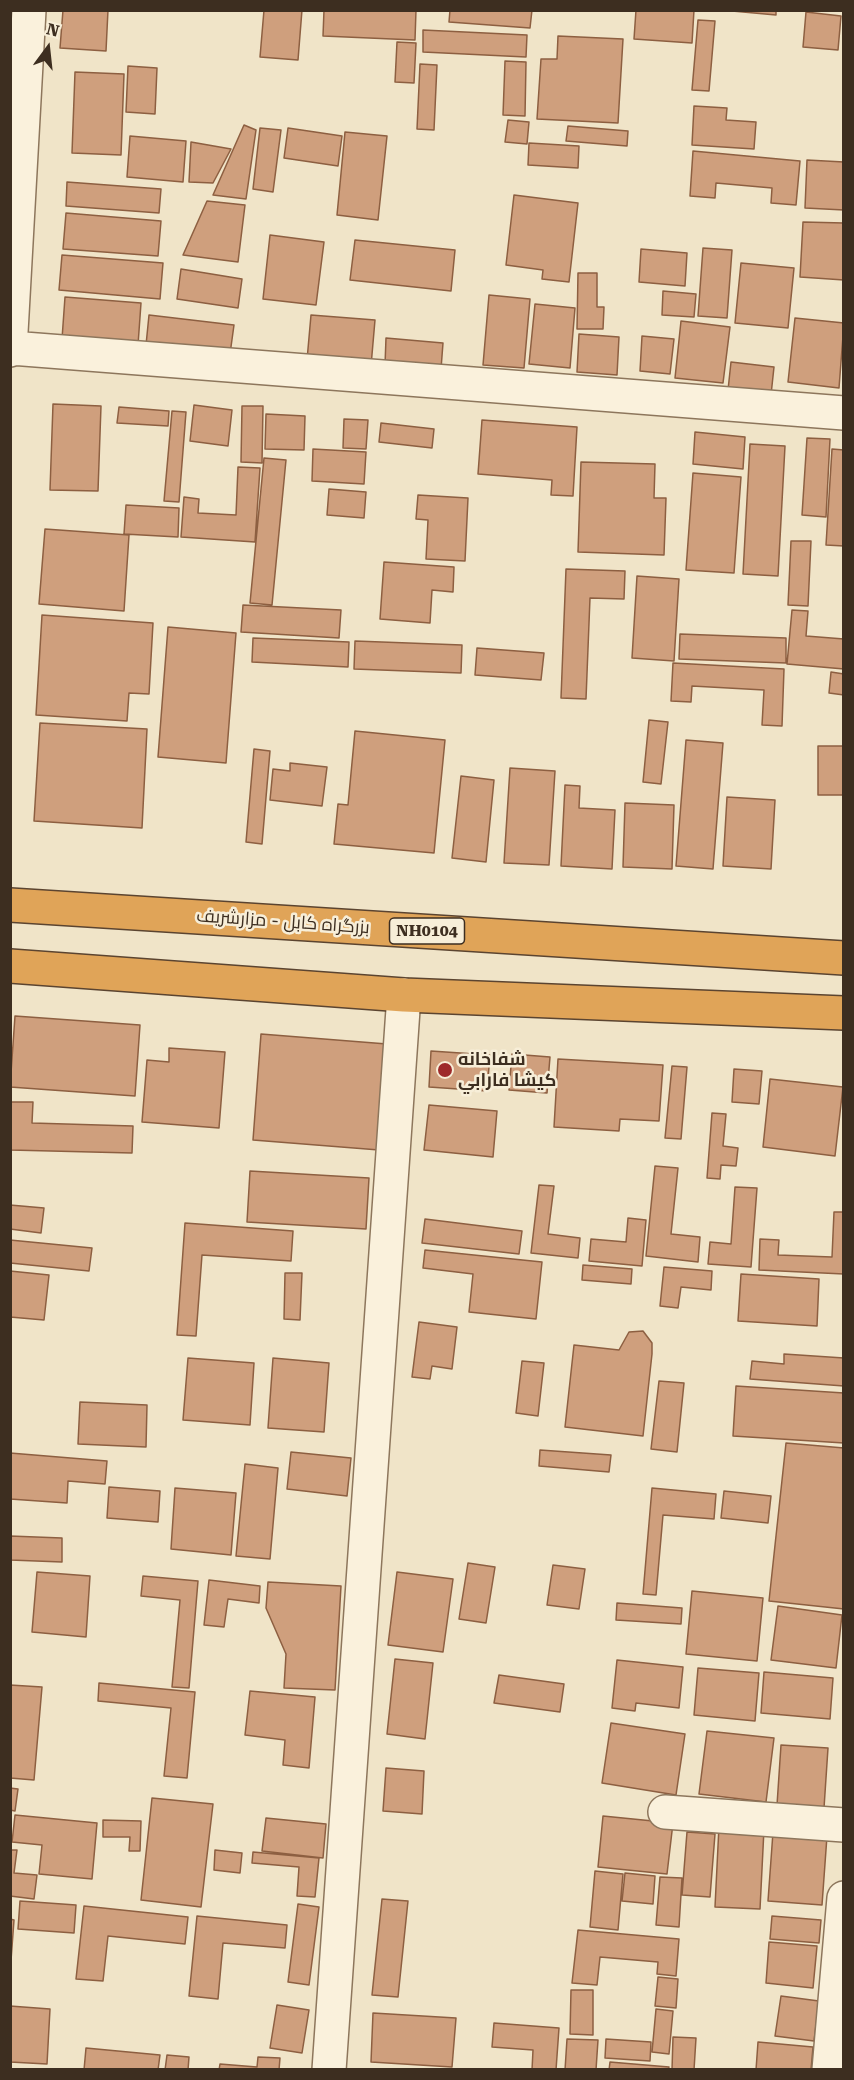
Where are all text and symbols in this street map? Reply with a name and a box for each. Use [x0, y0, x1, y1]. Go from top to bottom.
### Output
north arrow [18, 18, 78, 78]
text: N [44, 19, 61, 41]
street label: بزرگراه کابل - مزارشریف [196, 905, 370, 939]
road number: NH0104 [390, 918, 464, 944]
place label: شفاخانه كيشا فارابي [458, 1049, 556, 1092]
marker: شفاخانه كيشا فارابي [436, 1061, 454, 1079]

